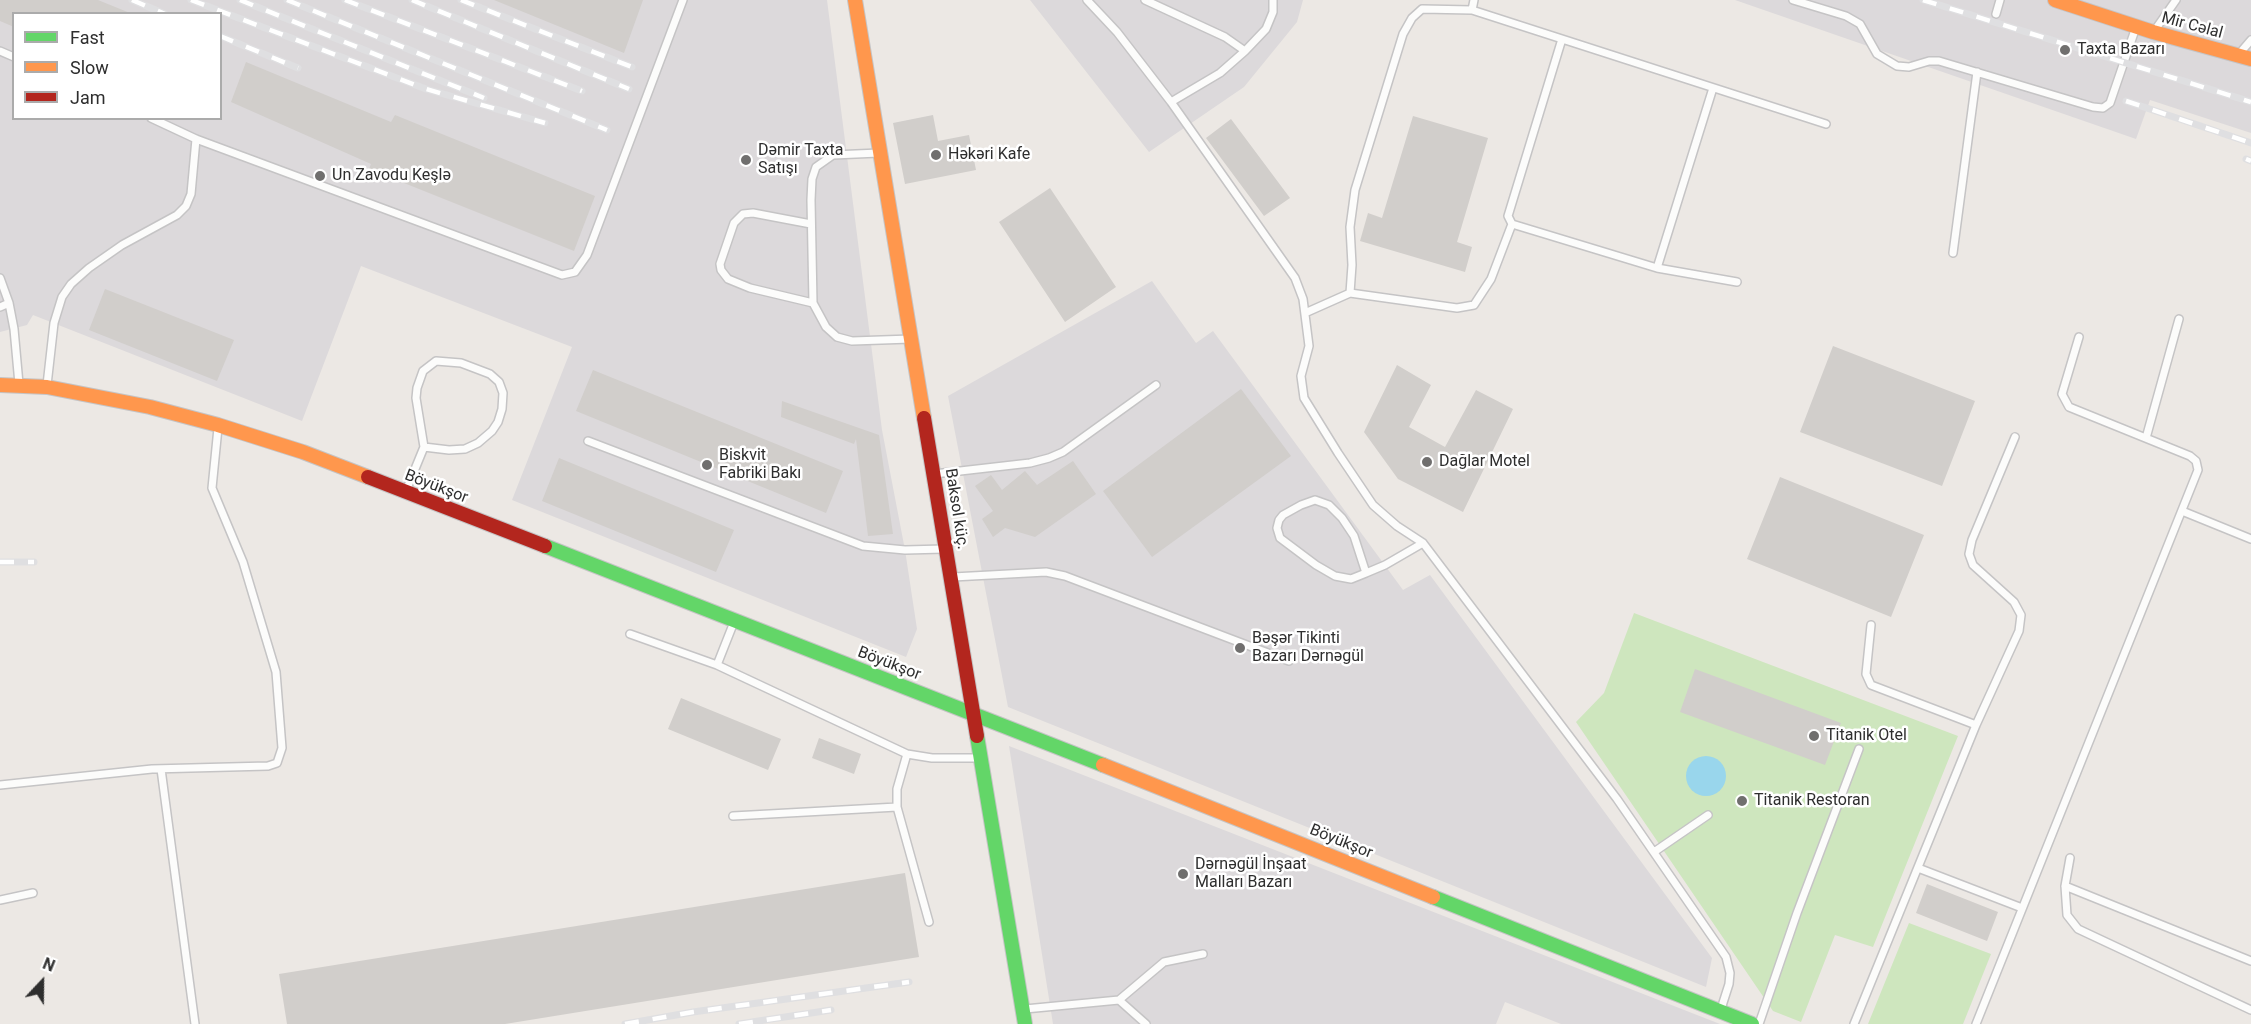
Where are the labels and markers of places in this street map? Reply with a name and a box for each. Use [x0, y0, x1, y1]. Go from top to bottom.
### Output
place label: Taxta Bazarı [2077, 40, 2165, 60]
marker: Taxta Bazarı [2058, 43, 2072, 57]
place label: Dəmir Taxta Satışı [758, 141, 843, 179]
place label: Həkəri Kafe [948, 145, 1030, 165]
marker: Həkəri Kafe [929, 148, 943, 162]
marker: Dəmir Taxta Satışı [739, 153, 753, 167]
place label: Un Zavodu Keşlə [332, 166, 451, 186]
marker: Un Zavodu Keşlə [313, 169, 327, 183]
place label: Biskvit Fabriki Bakı [719, 446, 801, 484]
place label: Dağlar Motel [1439, 452, 1530, 472]
marker: Dağlar Motel [1420, 455, 1434, 469]
marker: Biskvit Fabriki Bakı [700, 458, 714, 472]
place label: Bəşər Tikinti Bazarı Dərnəgül [1252, 629, 1364, 667]
marker: Bəşər Tikinti Bazarı Dərnəgül [1233, 641, 1247, 655]
place label: Titanik Otel [1826, 726, 1907, 746]
marker: Titanik Otel [1807, 729, 1821, 743]
place label: Titanik Restoran [1754, 791, 1870, 811]
marker: Titanik Restoran [1735, 794, 1749, 808]
place label: Dərnəgül İnşaat Malları Bazarı [1195, 855, 1306, 893]
marker: Dərnəgül İnşaat Malları Bazarı [1176, 867, 1190, 881]

